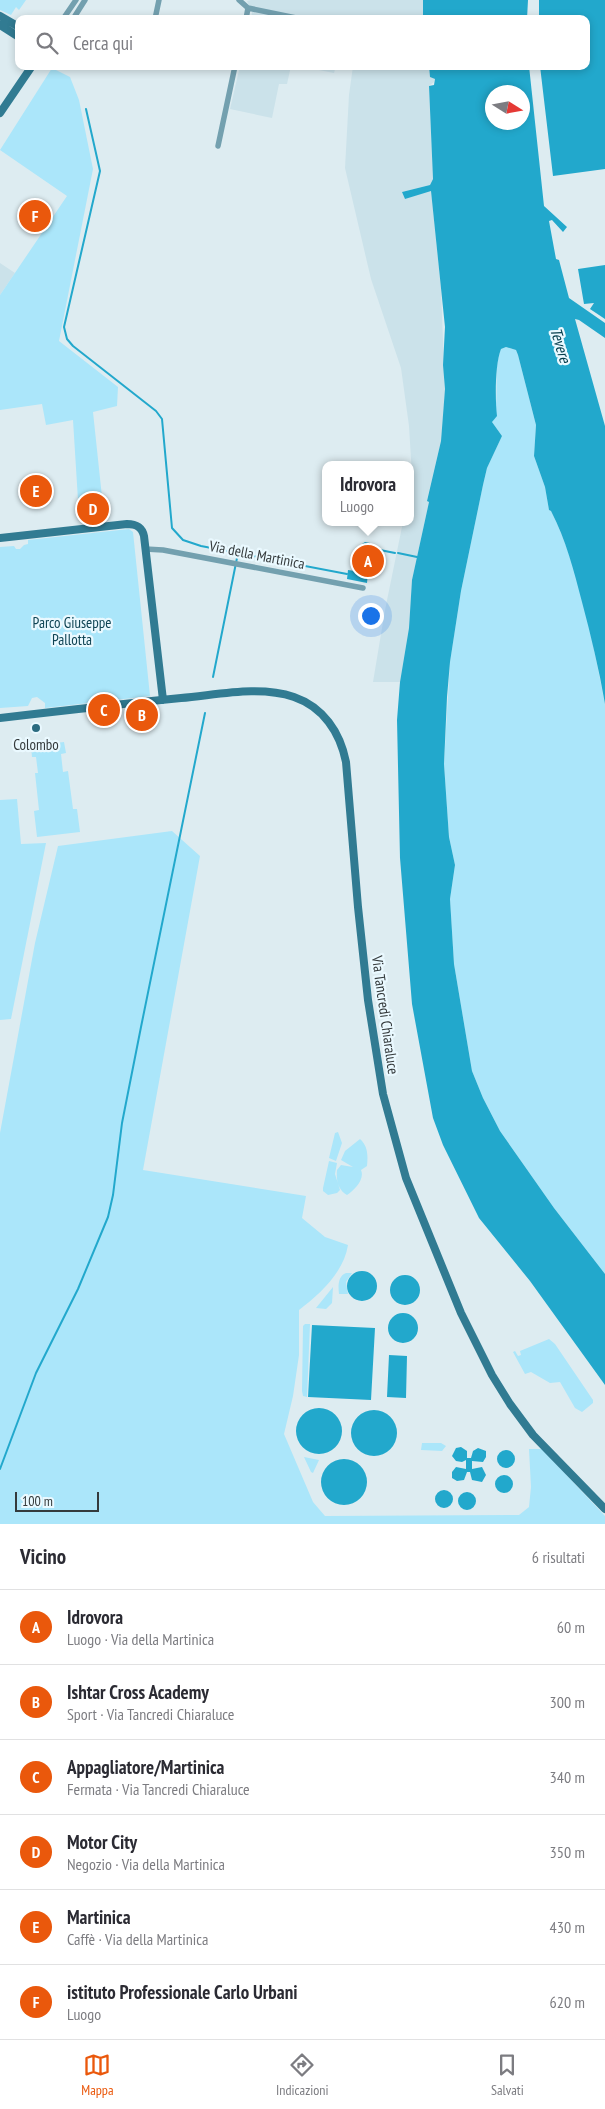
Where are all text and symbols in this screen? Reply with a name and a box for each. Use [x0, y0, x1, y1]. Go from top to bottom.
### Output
search box [15, 15, 590, 70]
icon: search [33, 29, 61, 57]
text: Cerca qui [73, 31, 133, 55]
north arrow [485, 85, 530, 130]
pin: F [19, 197, 51, 235]
water label: Tevere [546, 325, 576, 366]
popup [322, 461, 414, 526]
pin: E [20, 472, 52, 510]
text: Idrovora [340, 472, 396, 496]
pin: D [77, 490, 109, 528]
text: Luogo [340, 496, 374, 516]
street label: Via della Martinica [207, 536, 306, 573]
pin: A [352, 542, 384, 580]
your location [358, 603, 384, 629]
park label: Parco Giuseppe Pallotta [33, 613, 111, 649]
pin: C [88, 691, 120, 729]
pin: B [126, 696, 158, 734]
marker: Colombo [30, 722, 42, 734]
place label: Colombo [13, 735, 59, 754]
street label: Via Tancredi Chiaraluce [368, 953, 403, 1076]
scale bar [15, 1489, 99, 1512]
text: 100 m [22, 1492, 53, 1510]
text: Vicino [20, 1543, 66, 1570]
text: 6 risultati [532, 1547, 585, 1567]
text: Idrovora [67, 1605, 123, 1629]
text: A [32, 1617, 40, 1637]
text: 60 m [557, 1617, 585, 1637]
text: Luogo · Via della Martinica [67, 1629, 214, 1649]
text: Ishtar Cross Academy [67, 1680, 209, 1704]
text: B [32, 1692, 40, 1712]
text: 300 m [550, 1692, 585, 1712]
text: Sport · Via Tancredi Chiaraluce [67, 1704, 234, 1724]
text: Appagliatore/Martinica [67, 1755, 224, 1779]
text: C [32, 1767, 40, 1787]
text: 340 m [550, 1767, 585, 1787]
text: Fermata · Via Tancredi Chiaraluce [67, 1779, 250, 1799]
text: Motor City [67, 1830, 137, 1854]
text: D [32, 1842, 40, 1862]
text: 350 m [550, 1842, 585, 1862]
text: Negozio · Via della Martinica [67, 1854, 225, 1874]
text: Martinica [67, 1905, 131, 1929]
text: E [33, 1917, 39, 1937]
text: 430 m [550, 1917, 585, 1937]
text: Caffè · Via della Martinica [67, 1929, 208, 1949]
text: istituto Professionale Carlo Urbani [67, 1980, 297, 2004]
text: F [33, 1992, 39, 2012]
text: 620 m [550, 1992, 585, 2012]
text: Luogo [67, 2004, 101, 2024]
tab: Mappa [81, 2051, 114, 2099]
tab: Indicazioni [276, 2051, 328, 2099]
tab: Salvati [491, 2051, 524, 2099]

